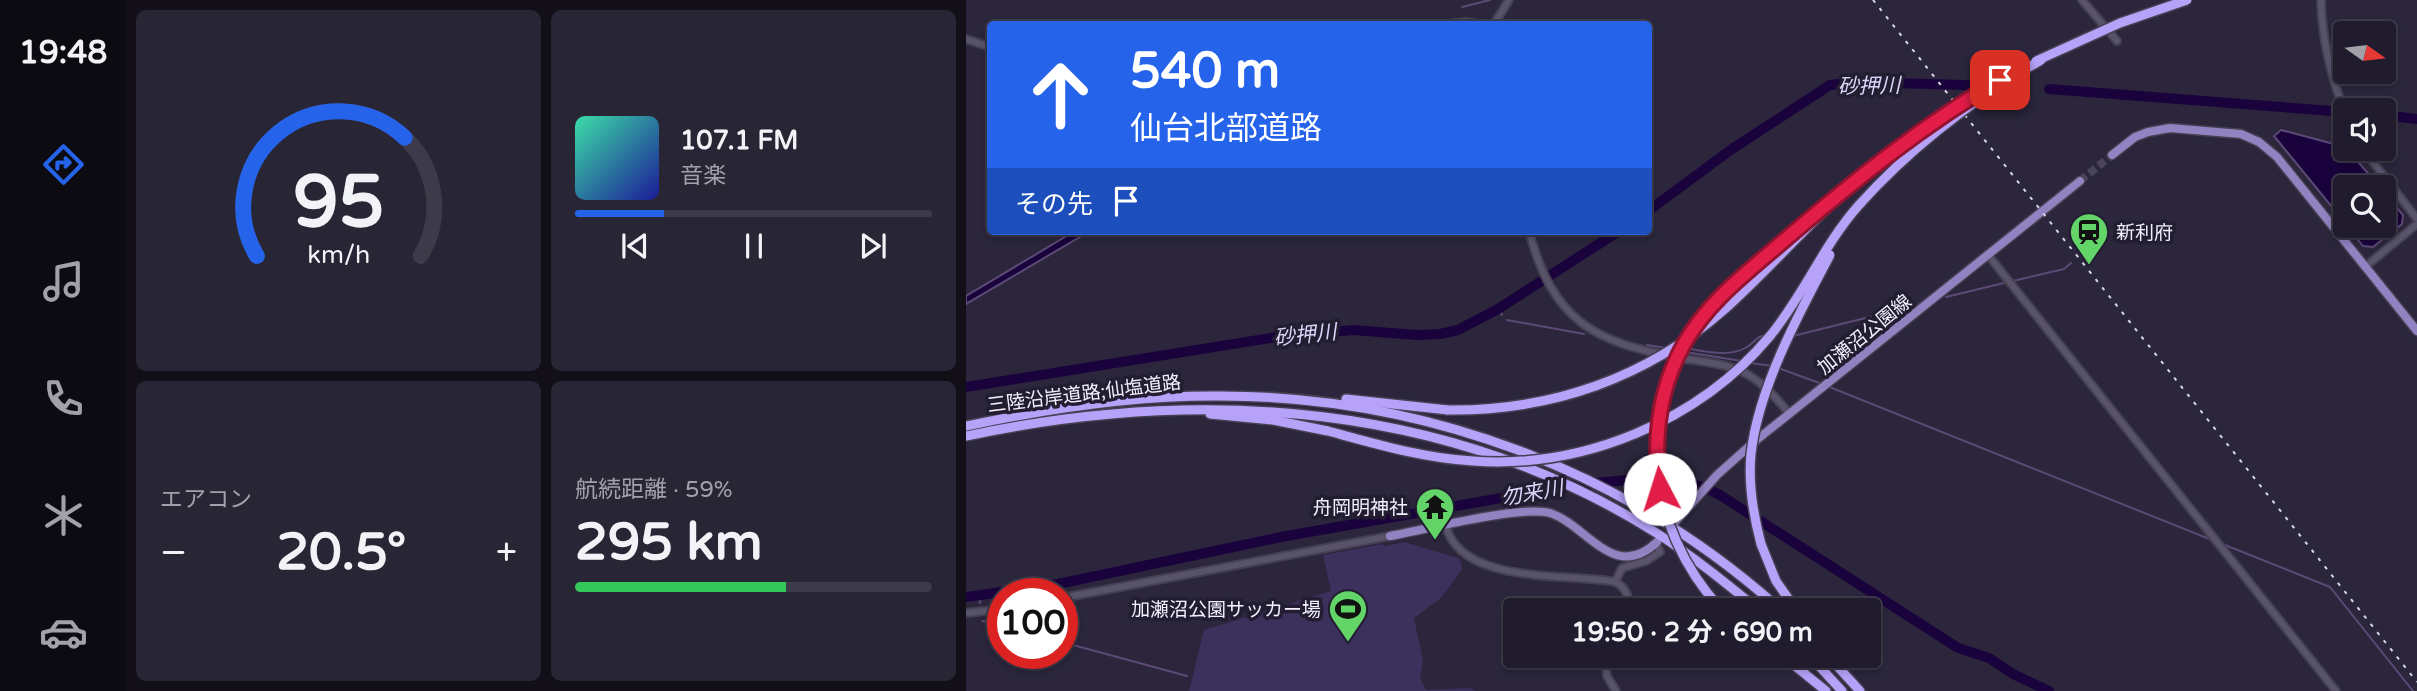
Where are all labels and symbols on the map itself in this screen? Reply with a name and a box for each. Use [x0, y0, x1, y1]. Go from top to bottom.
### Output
north arrow [2333, 21, 2396, 84]
pin [1970, 50, 2030, 110]
water label: 砂押川 [1837, 73, 1903, 100]
station icon: 新利府 [2068, 211, 2110, 266]
place label: 新利府 [2116, 222, 2173, 244]
street label: 加瀬沼公園線 [1813, 290, 1916, 379]
water label: 砂押川 [1272, 320, 1340, 351]
street label: 三陸沿岸道路;仙塩道路 [986, 371, 1182, 417]
position arrow [1623, 452, 1697, 526]
water label: 勿来川 [1499, 475, 1567, 511]
temple icon: 舟岡明神社 [1414, 486, 1456, 541]
place label: 舟岡明神社 [1313, 497, 1408, 519]
speed limit sign: 100 [987, 578, 1078, 669]
sports icon: 加瀬沼公園サッカー場 [1327, 588, 1369, 643]
place label: 加瀬沼公園サッカー場 [1131, 599, 1321, 621]

